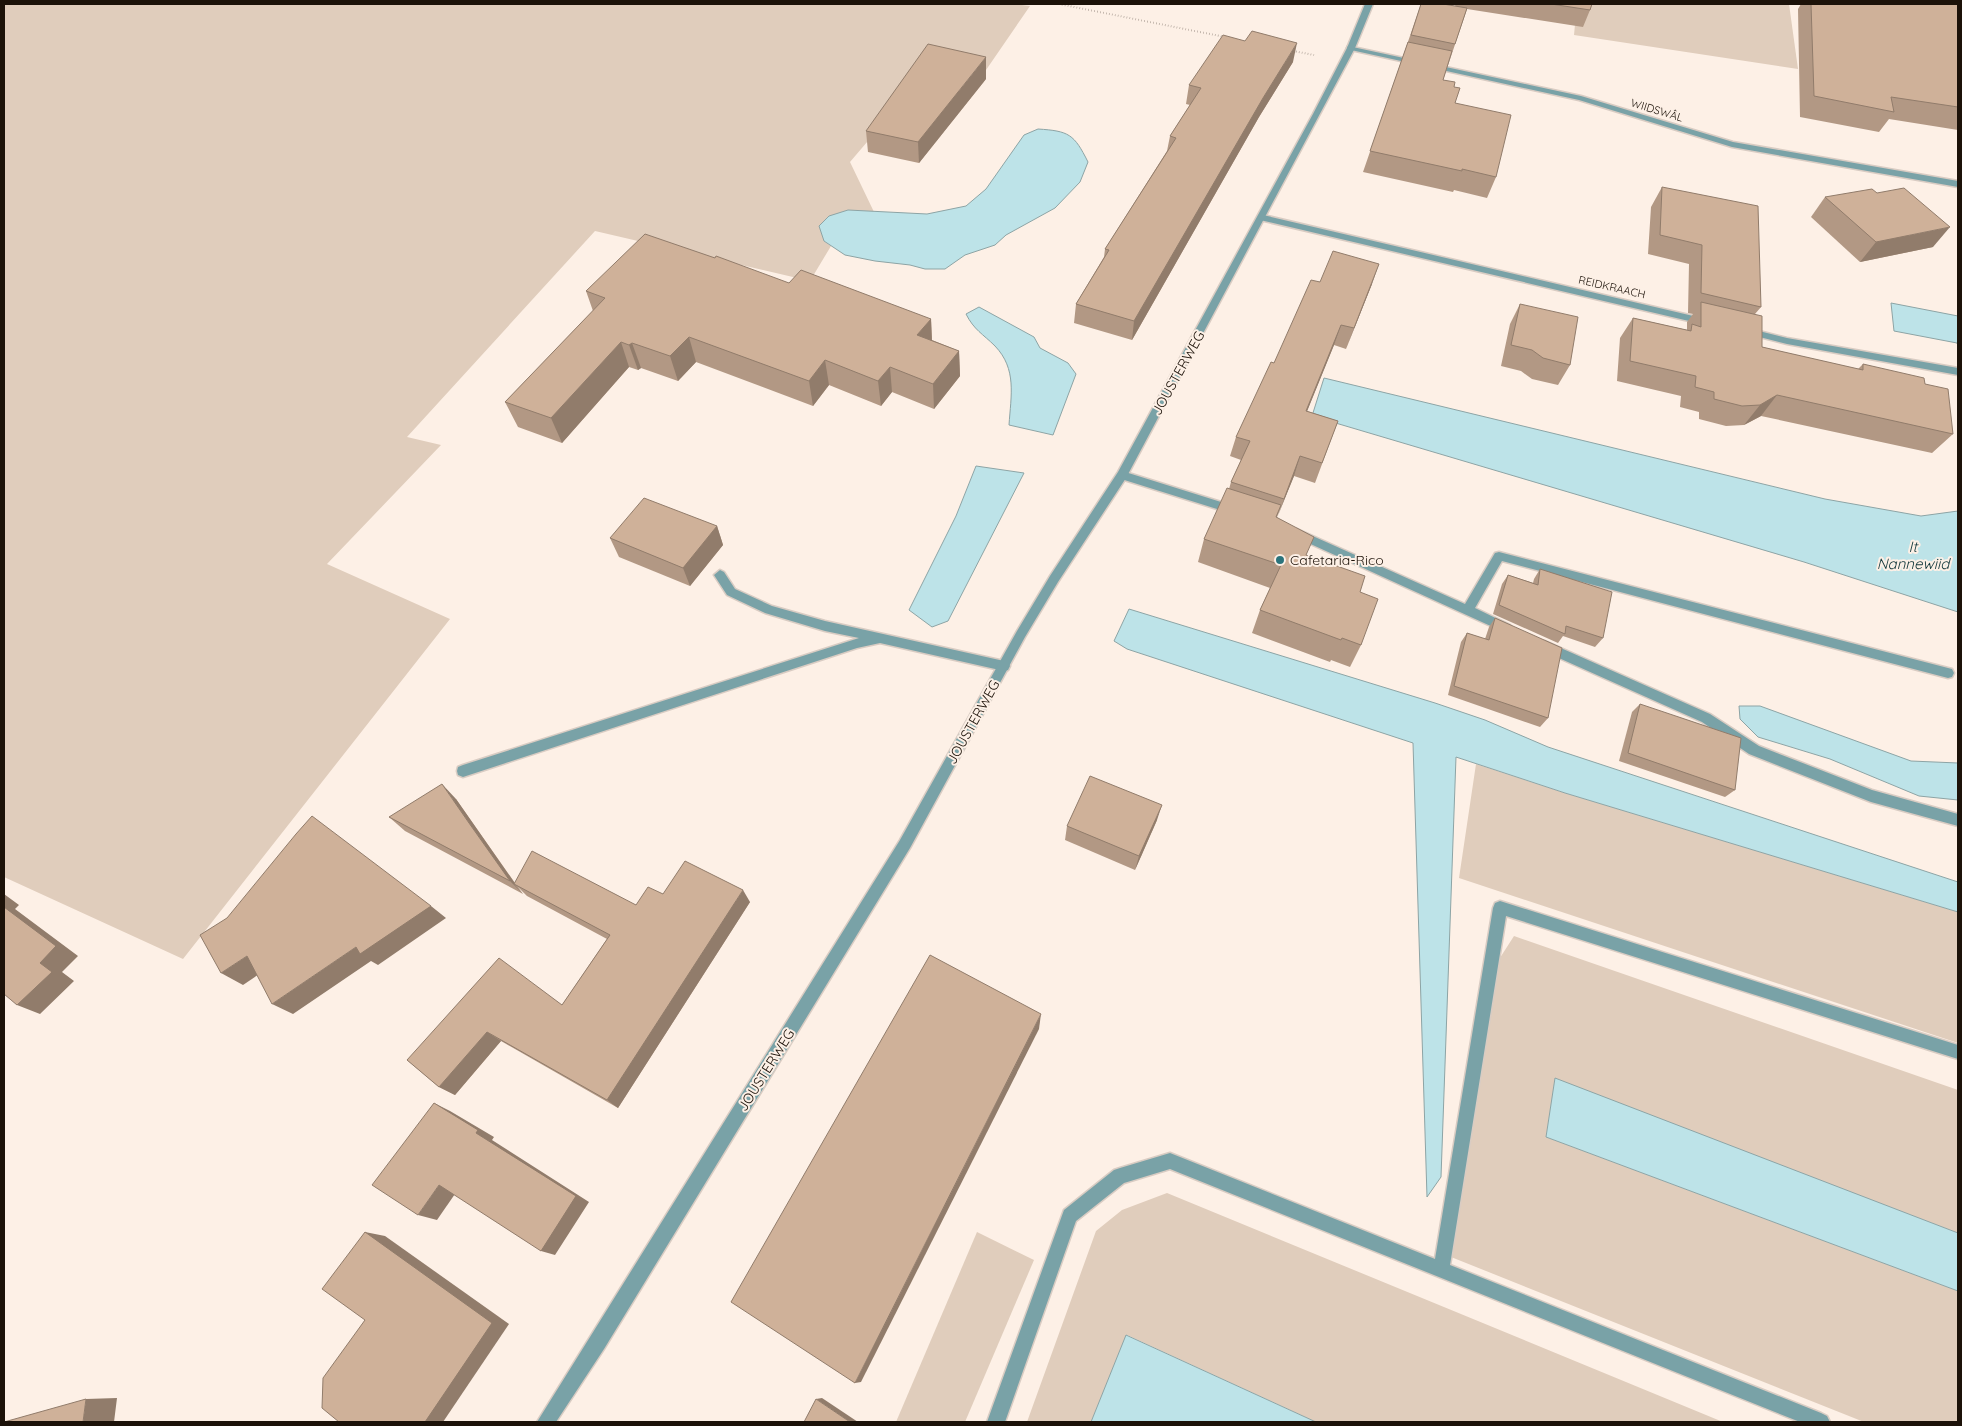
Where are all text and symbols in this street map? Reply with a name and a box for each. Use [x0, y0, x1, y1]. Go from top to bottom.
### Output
street label: WIIDSWÂL [1629, 95, 1685, 125]
street label: REIDKRAACH [1577, 272, 1647, 302]
street label: JOUSTERWEG [1147, 328, 1209, 418]
water label: It Nannewiid [1877, 537, 1951, 573]
place label: Cafetaria-Rico [1290, 551, 1384, 569]
marker: Cafetaria-Rico [1274, 554, 1286, 566]
street label: JOUSTERWEG [942, 677, 1004, 767]
street label: JOUSTERWEG [734, 1026, 798, 1114]

